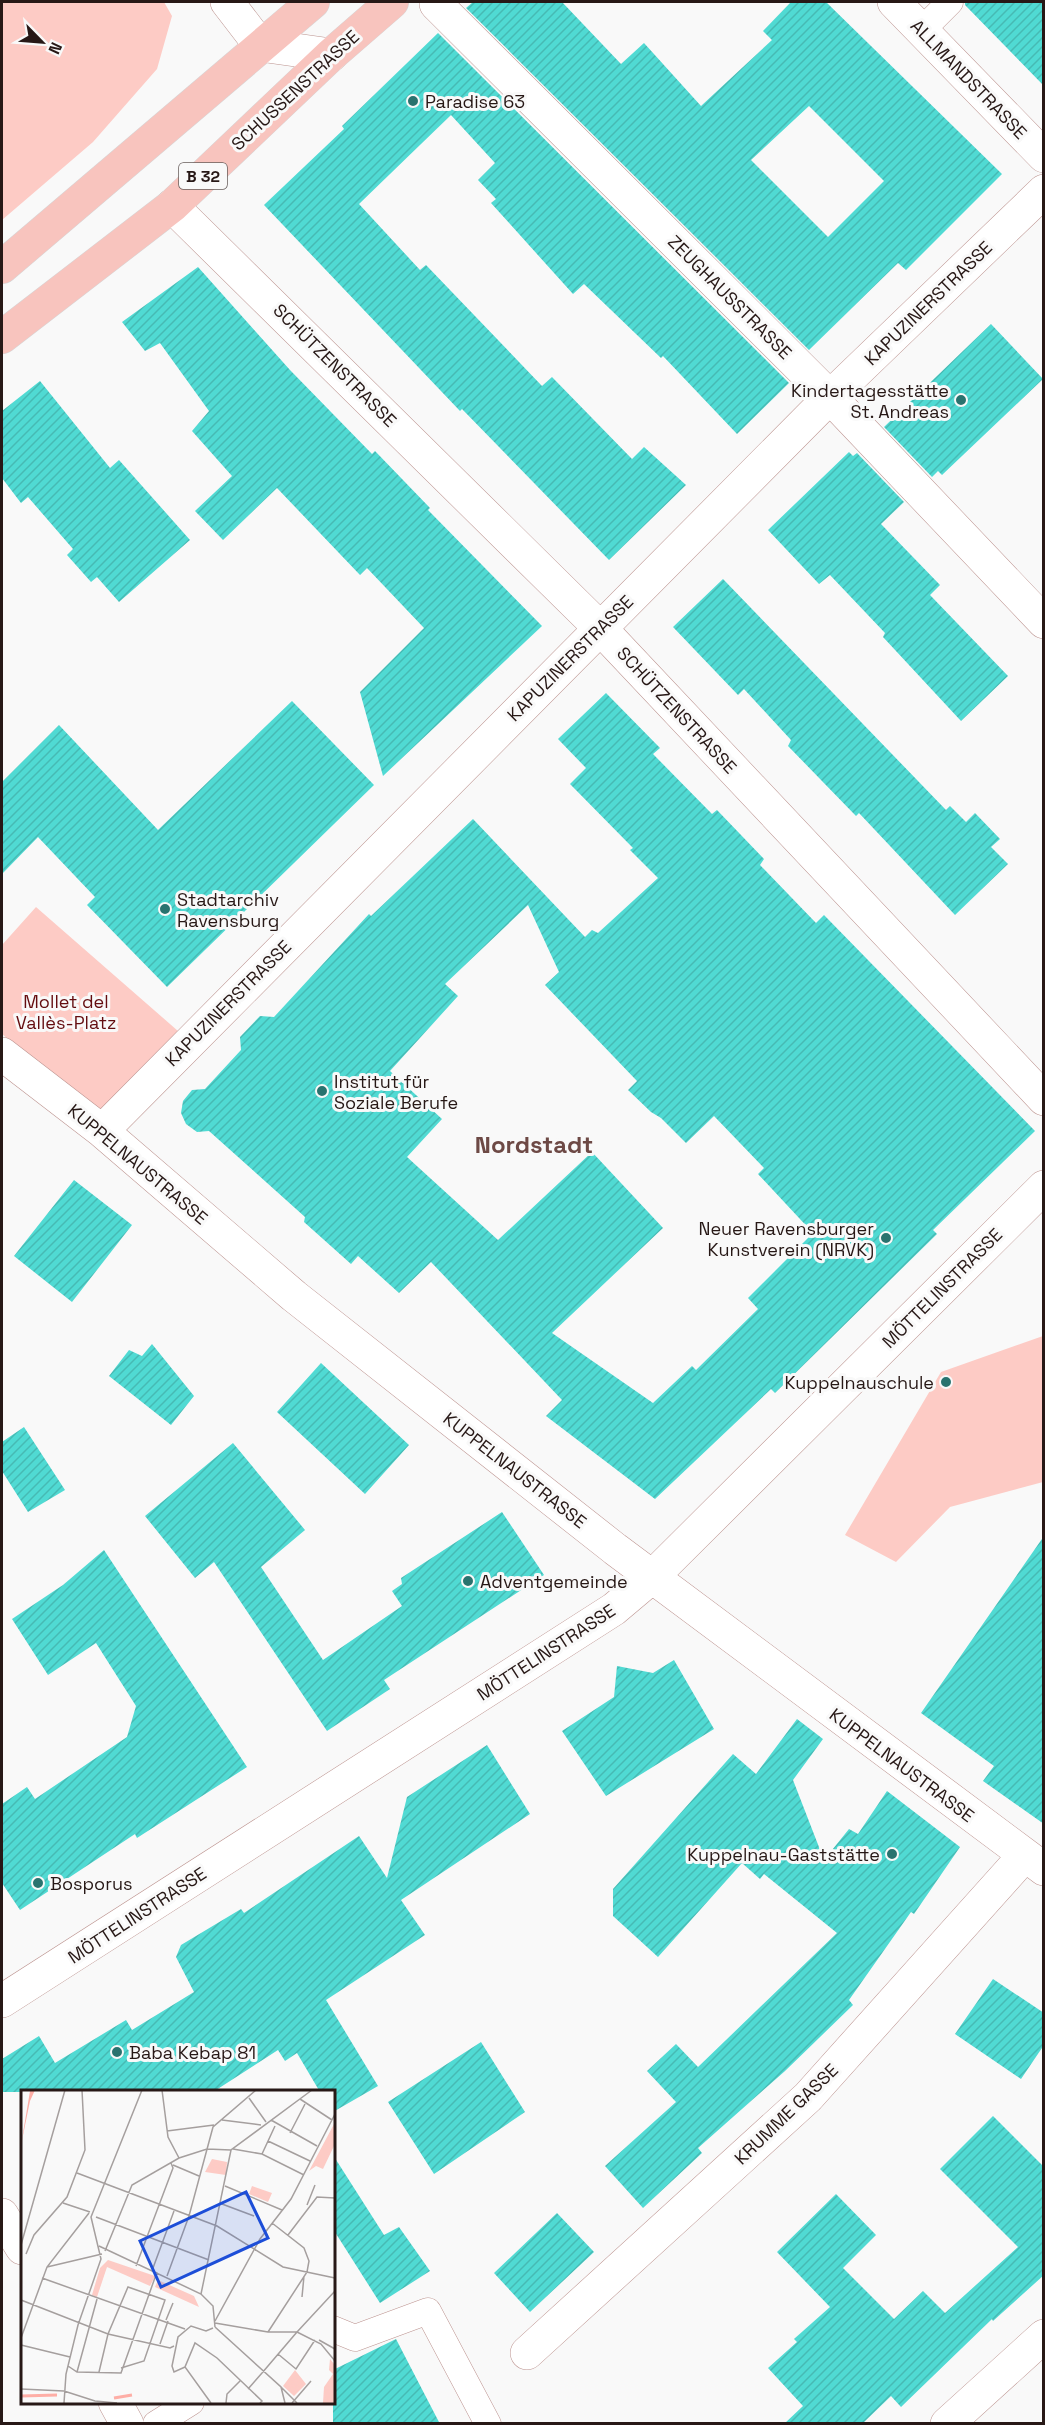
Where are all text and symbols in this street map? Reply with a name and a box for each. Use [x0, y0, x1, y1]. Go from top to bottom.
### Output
north arrow [12, 12, 72, 72]
street label: ALLMANDSTRASSE [906, 14, 1032, 144]
street label: SCHUSSENSTRASSE [226, 25, 364, 155]
text: N [43, 39, 67, 57]
place label: Paradise 63 [425, 90, 525, 113]
marker: Paradise 63 [406, 94, 420, 108]
road number: B 32 [179, 163, 227, 189]
street label: ZEUGHAUSSTRASSE [663, 230, 797, 364]
street label: KAPUZINERSTRASSE [859, 236, 997, 370]
street label: SCHÜTZENSTRASSE [268, 298, 402, 432]
place label: Kindertagesstätte St. Andreas [791, 379, 949, 423]
marker: Kindertagesstätte St. Andreas [954, 393, 968, 407]
street label: KAPUZINERSTRASSE [502, 590, 638, 726]
street label: SCHÜTZENSTRASSE [612, 642, 742, 778]
place label: Stadtarchiv Ravensburg [177, 888, 279, 932]
marker: Stadtarchiv Ravensburg [158, 902, 172, 916]
street label: KAPUZINERSTRASSE [160, 935, 296, 1071]
park label: Mollet del Vallès-Platz [16, 990, 116, 1034]
place label: Institut für Soziale Berufe [334, 1070, 458, 1114]
marker: Institut für Soziale Berufe [315, 1084, 329, 1098]
street label: KUPPELNAUSTRASSE [63, 1099, 213, 1229]
district label: Nordstadt [475, 1129, 593, 1160]
place label: Neuer Ravensburger Kunstverein (NRVK) [699, 1217, 874, 1261]
street label: MÖTTELINSTRASSE [877, 1223, 1007, 1353]
marker: Neuer Ravensburger Kunstverein (NRVK) [879, 1231, 893, 1245]
place label: Kuppelnauschule [785, 1371, 934, 1394]
marker: Kuppelnauschule [939, 1375, 953, 1389]
street label: KUPPELNAUSTRASSE [439, 1407, 591, 1533]
place label: Adventgemeinde [480, 1570, 628, 1593]
marker: Adventgemeinde [461, 1574, 475, 1588]
street label: MÖTTELINSTRASSE [472, 1599, 620, 1705]
street label: KUPPELNAUSTRASSE [825, 1703, 979, 1827]
place label: Kuppelnau-Gaststätte [687, 1843, 880, 1866]
marker: Kuppelnau-Gaststätte [885, 1847, 899, 1861]
street label: MÖTTELINSTRASSE [63, 1862, 211, 1968]
place label: Bosporus [50, 1872, 133, 1895]
marker: Bosporus [31, 1876, 45, 1890]
place label: Baba Kebap 81 [129, 2041, 256, 2064]
marker: Baba Kebap 81 [110, 2045, 124, 2059]
street label: KRUMME GASSE [729, 2059, 843, 2169]
inset map [21, 2090, 334, 2404]

